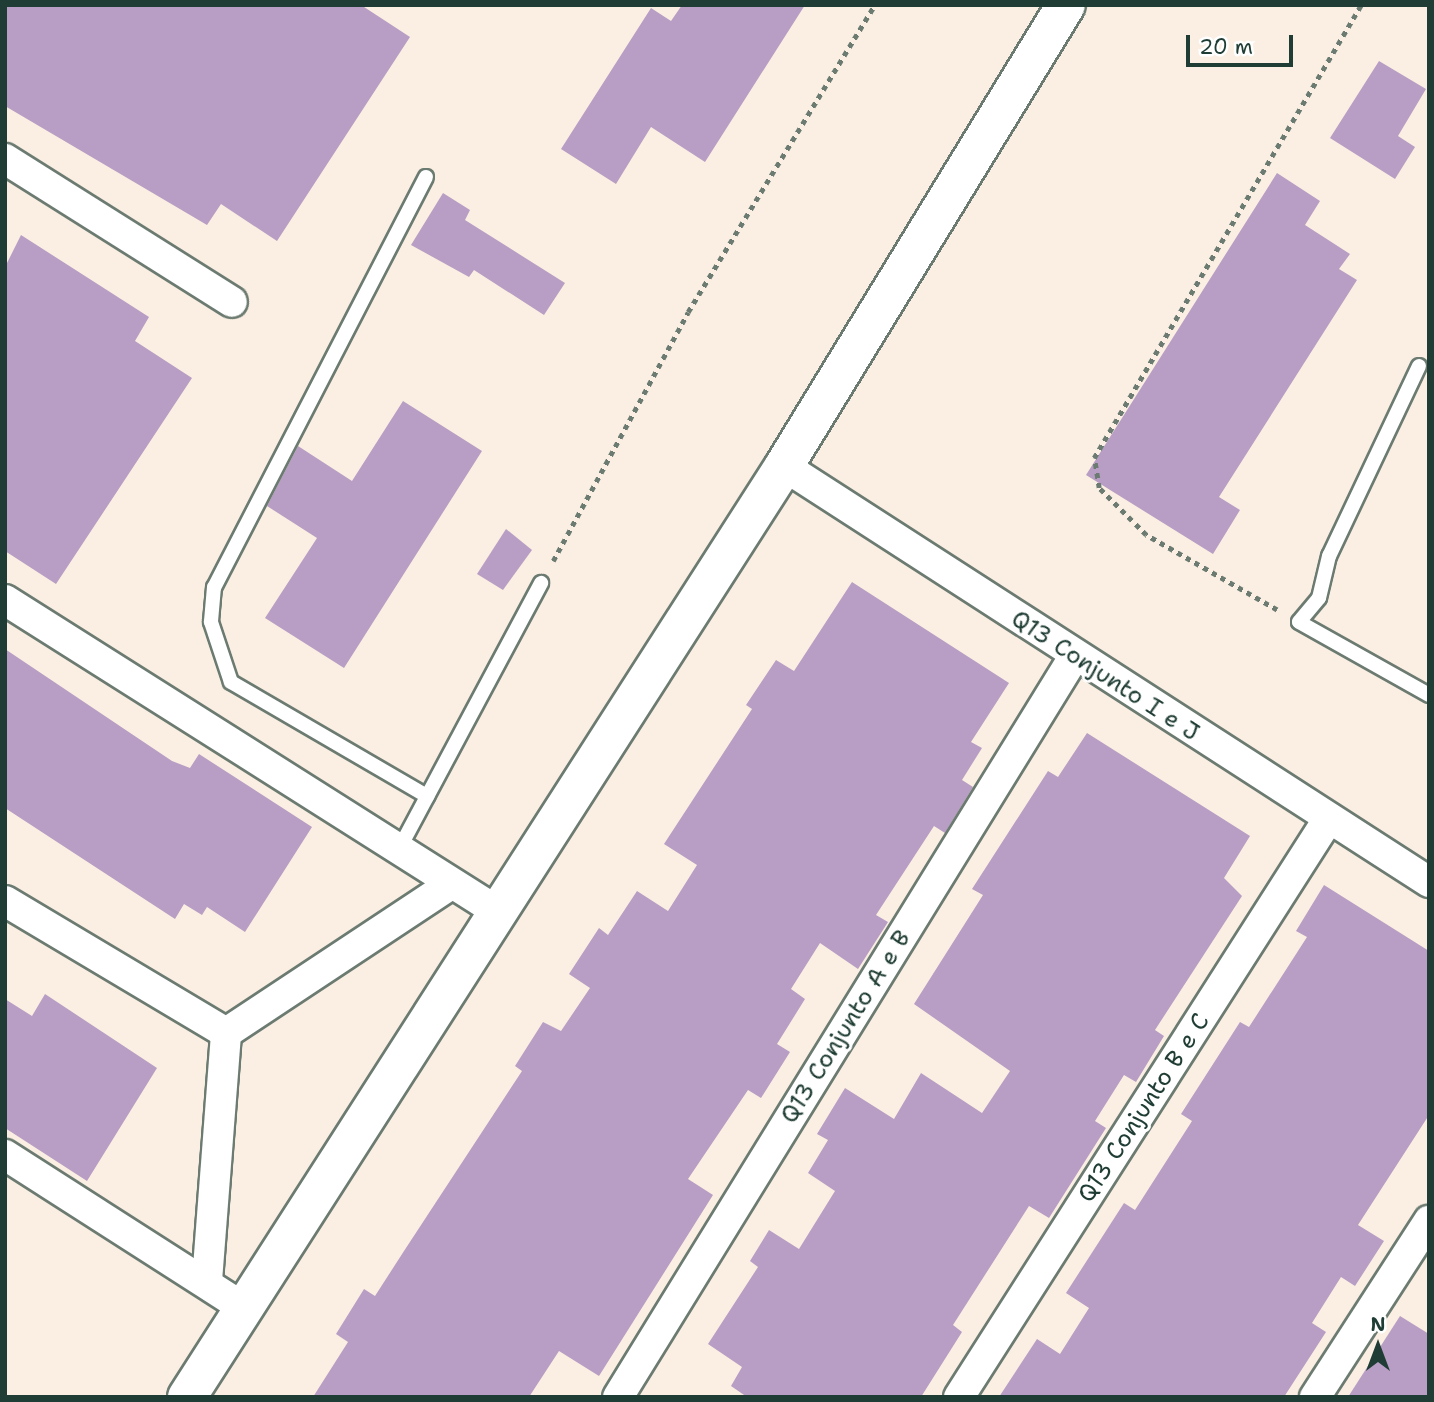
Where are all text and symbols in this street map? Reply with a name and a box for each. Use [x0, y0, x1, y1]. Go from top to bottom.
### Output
scale bar [1189, 21, 1296, 65]
text: 20 m [1199, 33, 1253, 61]
street label: Q13 Conjunto I e J [1006, 605, 1204, 747]
street label: Q13 Conjunto A e B [775, 925, 917, 1129]
street label: Q13 Conjunto B e C [1072, 1008, 1216, 1208]
north arrow [1343, 1311, 1413, 1381]
text: N [1370, 1312, 1386, 1337]

